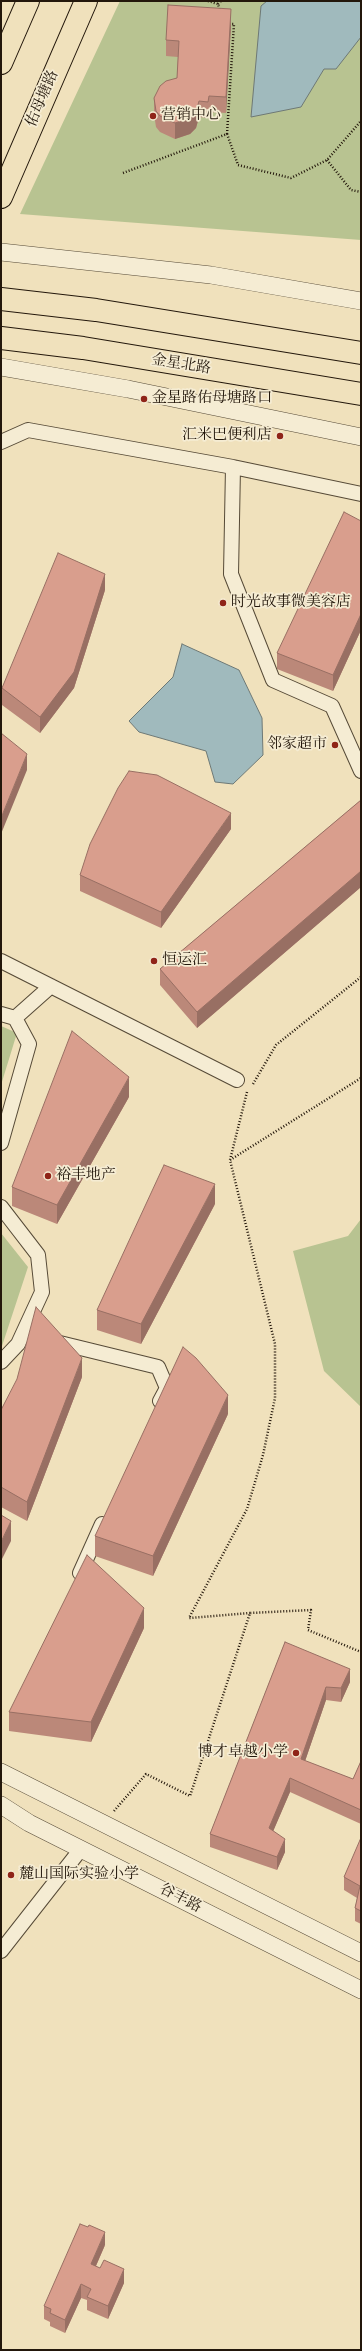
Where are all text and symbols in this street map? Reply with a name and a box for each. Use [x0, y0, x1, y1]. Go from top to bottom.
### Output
street label: 佑母塘路 [23, 68, 63, 130]
place label: 营销中心 [161, 107, 221, 125]
marker: 营销中心 [148, 111, 158, 121]
street label: 金星北路 [150, 351, 212, 379]
place label: 金星路佑母塘路口 [152, 390, 272, 408]
marker: 金星路佑母塘路口 [139, 394, 149, 404]
place label: 汇米巴便利店 [182, 427, 272, 445]
marker: 汇米巴便利店 [275, 431, 285, 441]
place label: 时光故事微美容店 [231, 594, 351, 612]
marker: 时光故事微美容店 [218, 598, 228, 608]
place label: 邻家超市 [267, 736, 327, 754]
marker: 邻家超市 [330, 740, 340, 750]
place label: 恒运汇 [162, 952, 207, 970]
marker: 恒运汇 [149, 956, 159, 966]
place label: 裕丰地产 [56, 1167, 116, 1185]
marker: 裕丰地产 [43, 1171, 53, 1181]
place label: 博才卓越小学 [198, 1744, 288, 1762]
marker: 博才卓越小学 [291, 1748, 301, 1758]
place label: 麓山国际实验小学 [19, 1866, 139, 1884]
marker: 麓山国际实验小学 [6, 1870, 16, 1880]
street label: 谷丰路 [156, 1881, 204, 1917]

